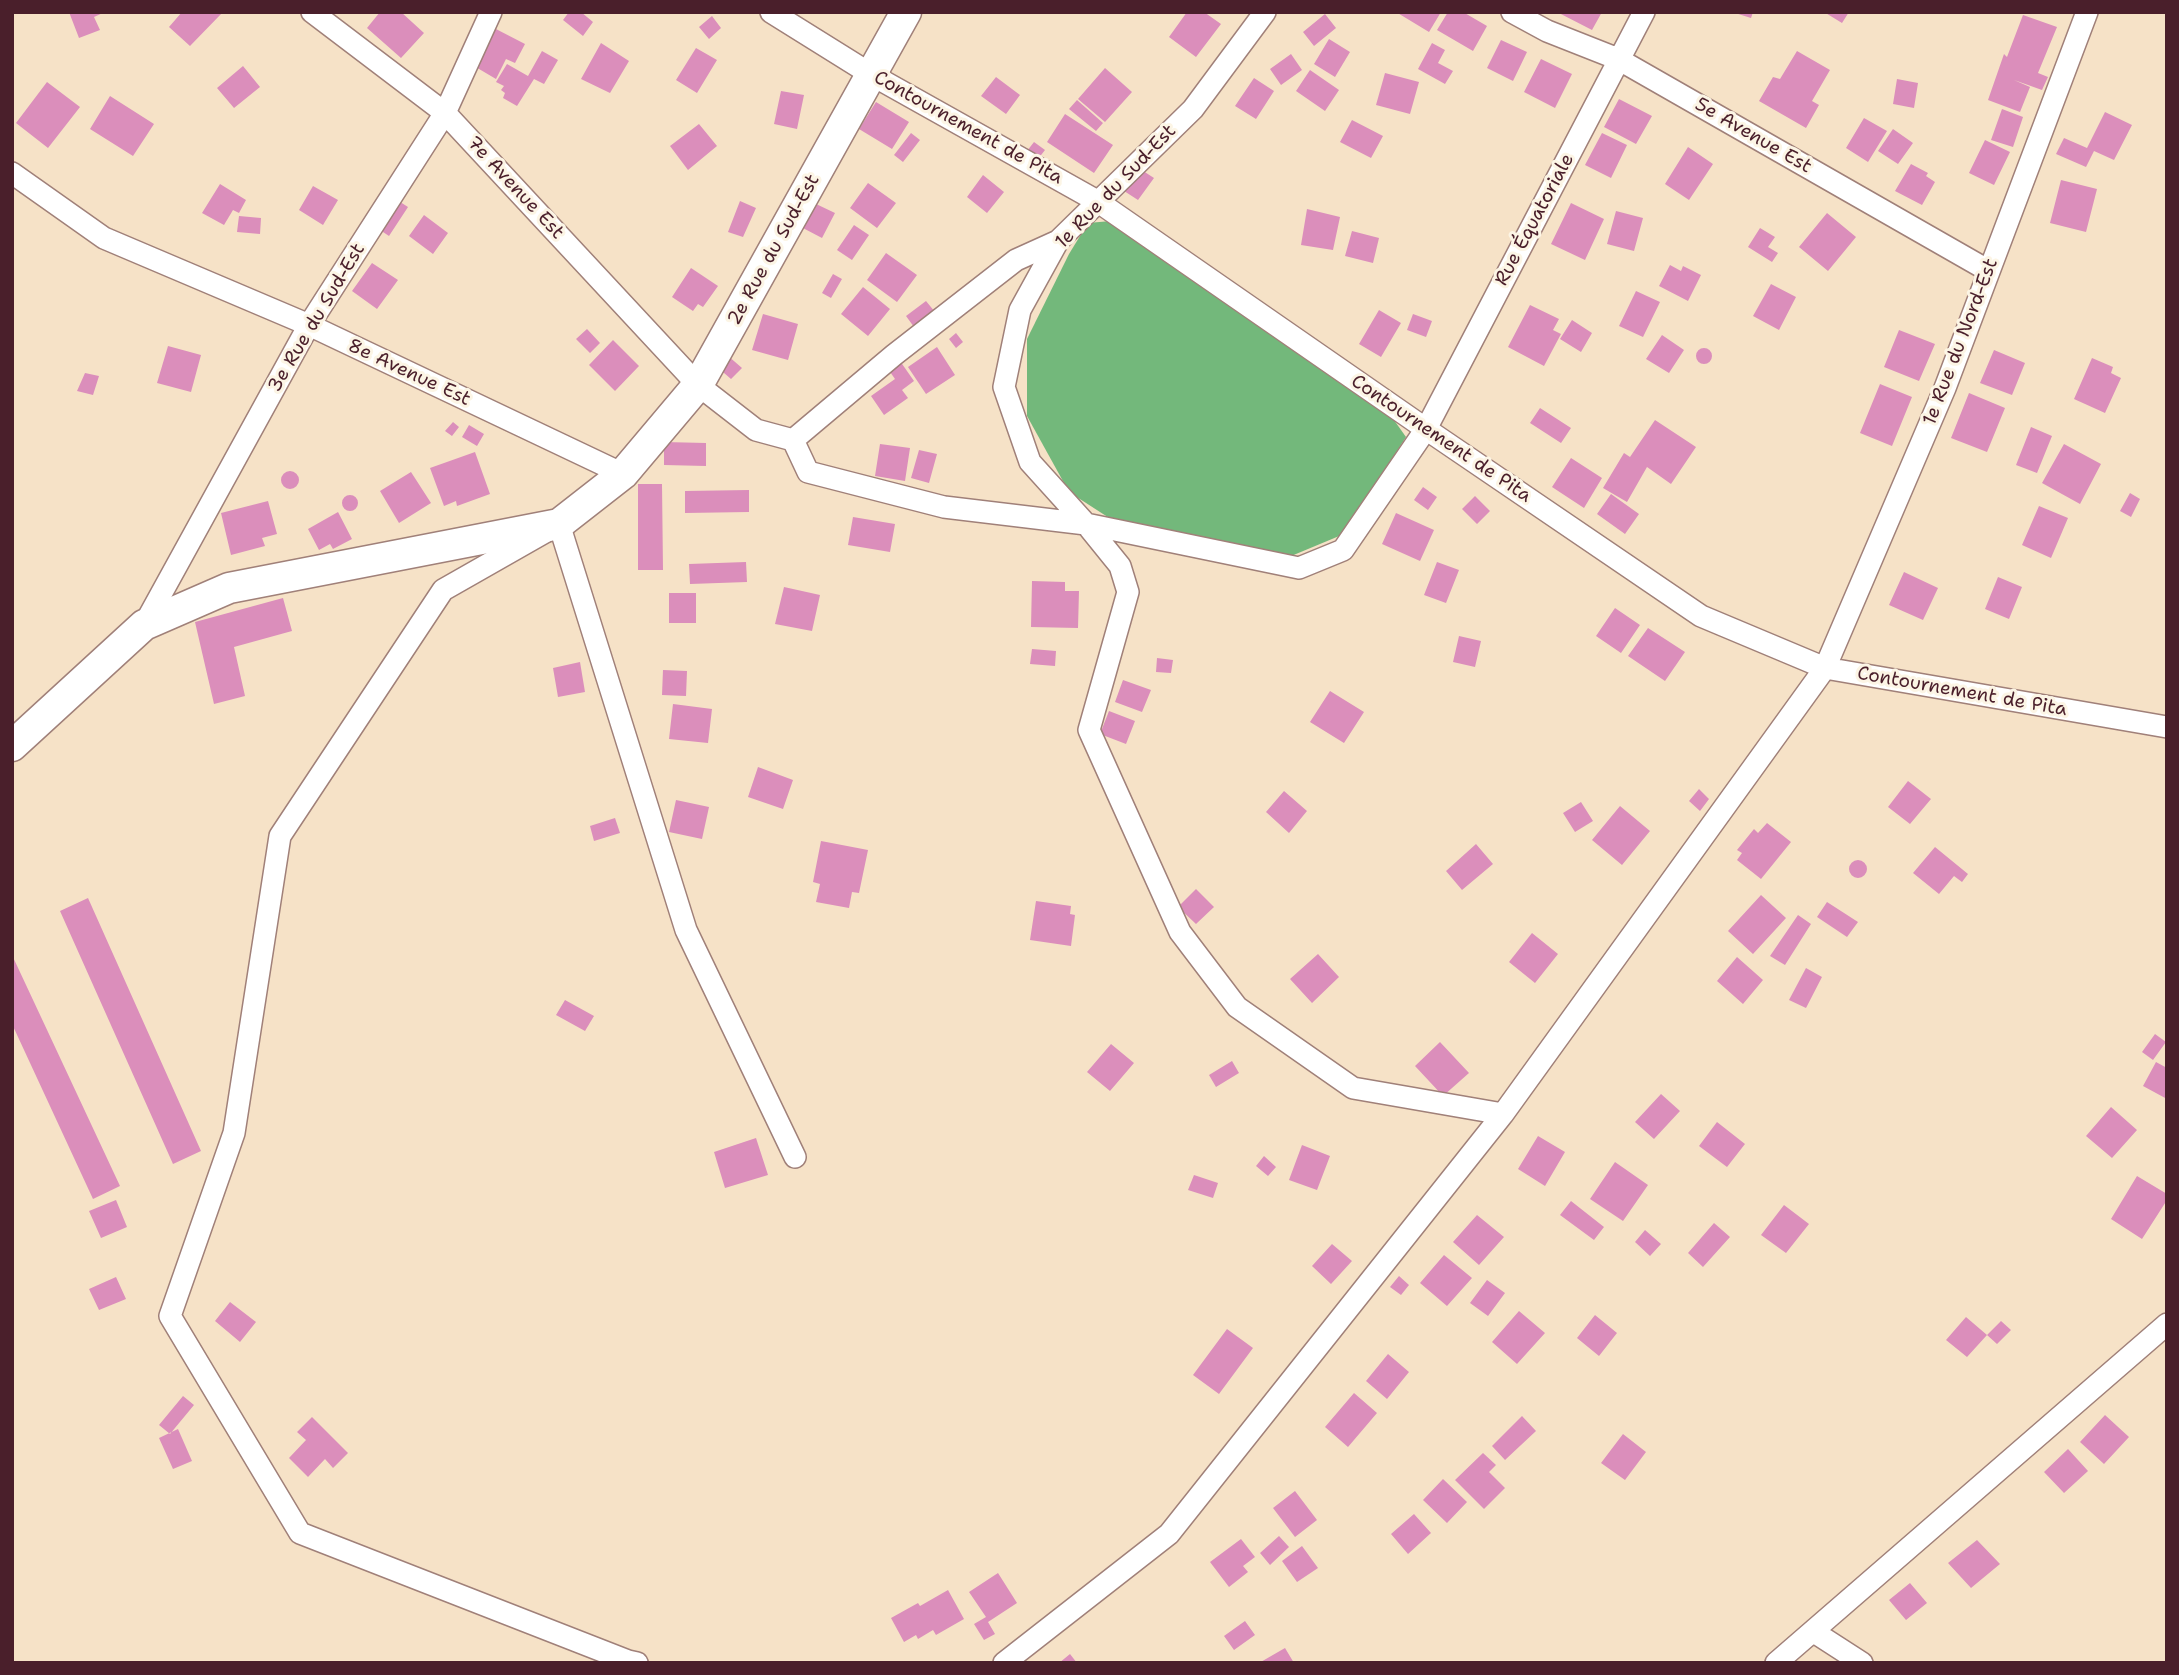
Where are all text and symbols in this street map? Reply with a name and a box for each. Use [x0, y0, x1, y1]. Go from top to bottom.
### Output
street label: Contournement de Pita [870, 67, 1066, 189]
street label: 5e Avenue Est [1690, 93, 1816, 179]
street label: 1e Rue du Sud-Est [1051, 120, 1181, 254]
street label: 7e Avenue Est [462, 132, 568, 244]
street label: Rue Équatoriale [1491, 150, 1579, 290]
street label: 2e Rue du Sud-Est [723, 171, 825, 329]
street label: 3e Rue du Sud-Est [264, 240, 370, 396]
street label: 1e Rue du Nord-Est [1919, 255, 2003, 429]
street label: 8e Avenue Est [344, 335, 474, 411]
street label: Contournement de Pita [1347, 370, 1535, 508]
street label: Contournement de Pita [1855, 662, 2069, 722]

